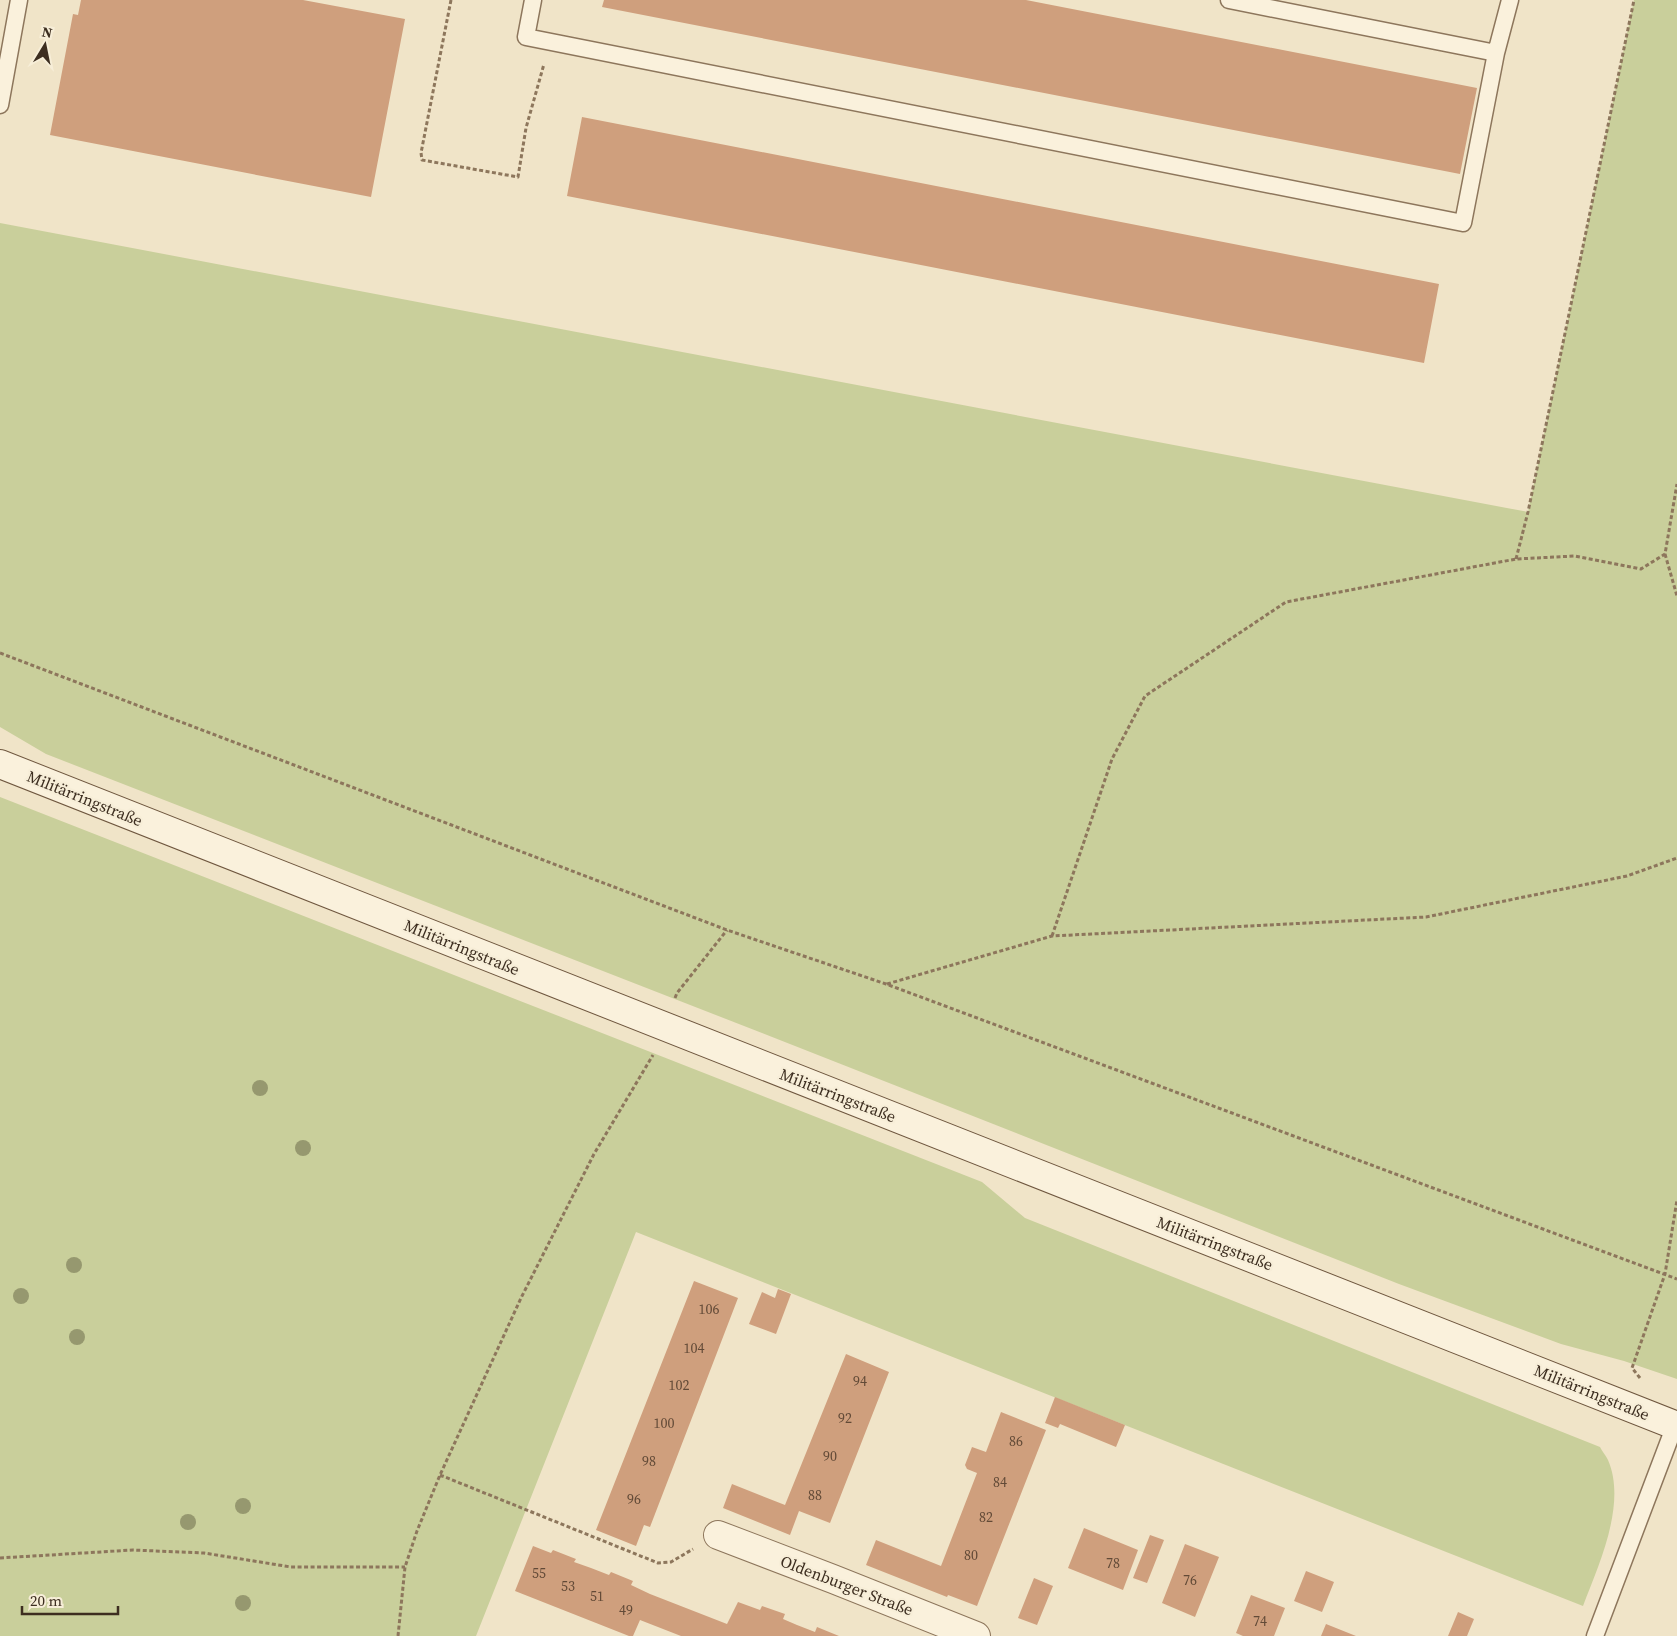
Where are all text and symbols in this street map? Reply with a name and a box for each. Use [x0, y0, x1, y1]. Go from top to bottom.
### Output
north arrow [20, 20, 70, 70]
text: N [40, 21, 54, 43]
street label: Militärringstraße [24, 765, 146, 831]
street label: Militärringstraße [401, 914, 523, 980]
street label: Militärringstraße [777, 1063, 899, 1127]
street label: Militärringstraße [1154, 1211, 1276, 1275]
house number: 106 [699, 1299, 720, 1319]
house number: 104 [684, 1338, 705, 1358]
street label: Militärringstraße [1531, 1359, 1653, 1425]
house number: 94 [853, 1371, 867, 1391]
house number: 102 [669, 1375, 690, 1395]
house number: 92 [838, 1408, 852, 1428]
house number: 100 [654, 1413, 675, 1433]
house number: 86 [1009, 1431, 1023, 1451]
house number: 90 [823, 1446, 837, 1466]
house number: 98 [642, 1451, 656, 1471]
house number: 84 [993, 1472, 1007, 1492]
house number: 88 [808, 1485, 822, 1505]
house number: 96 [627, 1489, 641, 1509]
house number: 82 [979, 1507, 993, 1527]
house number: 80 [964, 1545, 978, 1565]
street label: Oldenburger Straße [778, 1550, 916, 1620]
house number: 78 [1106, 1553, 1120, 1573]
house number: 55 [532, 1563, 546, 1583]
house number: 76 [1183, 1570, 1197, 1590]
house number: 53 [561, 1576, 575, 1596]
scale bar [22, 1584, 119, 1616]
house number: 51 [590, 1586, 604, 1606]
text: 20 m [30, 1590, 62, 1611]
house number: 49 [619, 1600, 633, 1620]
house number: 74 [1253, 1611, 1267, 1631]

